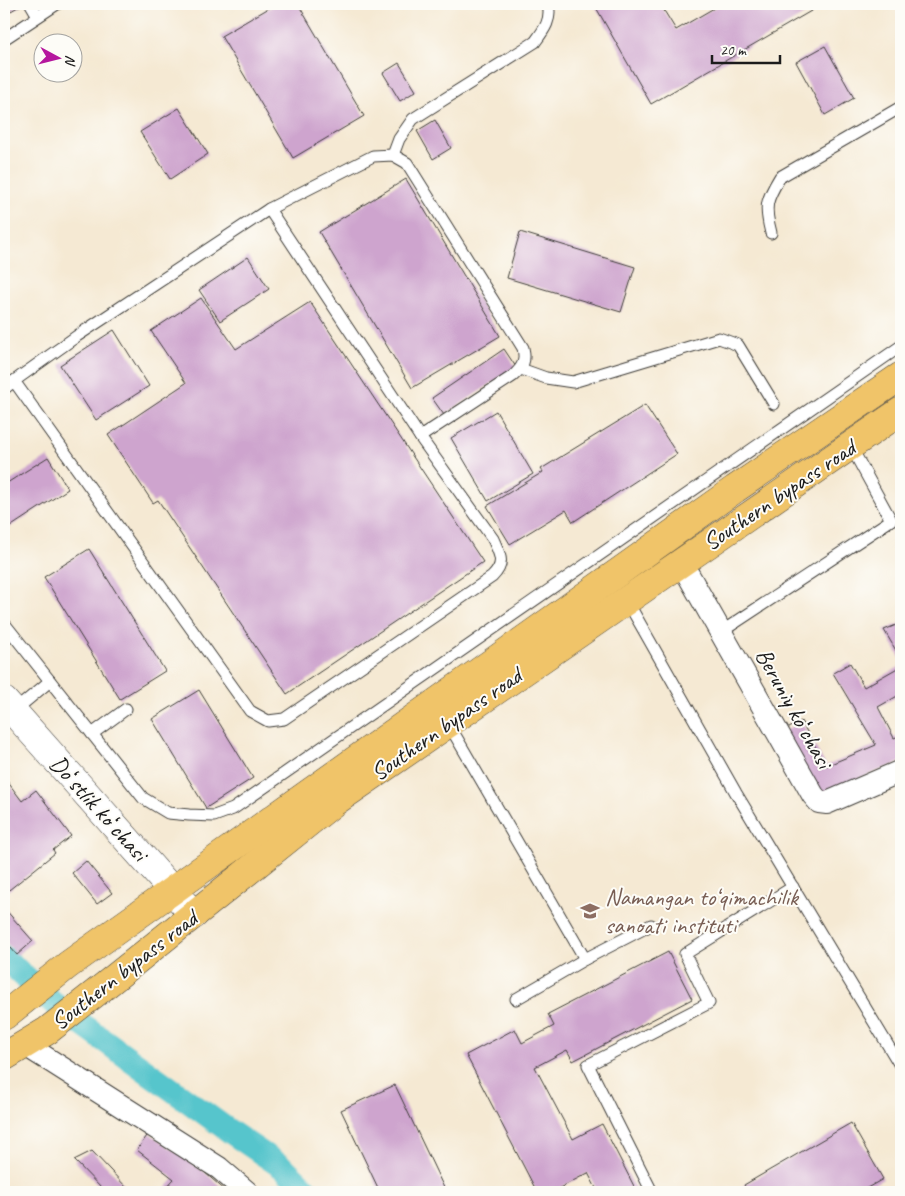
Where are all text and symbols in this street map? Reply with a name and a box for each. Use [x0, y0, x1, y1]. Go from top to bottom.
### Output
north arrow [32, 32, 82, 82]
scale bar [712, 32, 780, 64]
text: 20 m [720, 41, 747, 60]
text: N [61, 54, 79, 67]
street label: Southern bypass road [697, 431, 864, 557]
street label: Beruniy koʻchasi [749, 643, 840, 775]
street label: Southern bypass road [365, 659, 530, 787]
street label: Doʻstlik koʻchasi [44, 749, 156, 869]
place label: Namangan to‘qimachilik sanoati instituti [605, 882, 800, 940]
school or university icon: Namangan to‘qimachilik sanoati instituti [579, 900, 601, 922]
street label: Southern bypass road [45, 901, 206, 1036]

